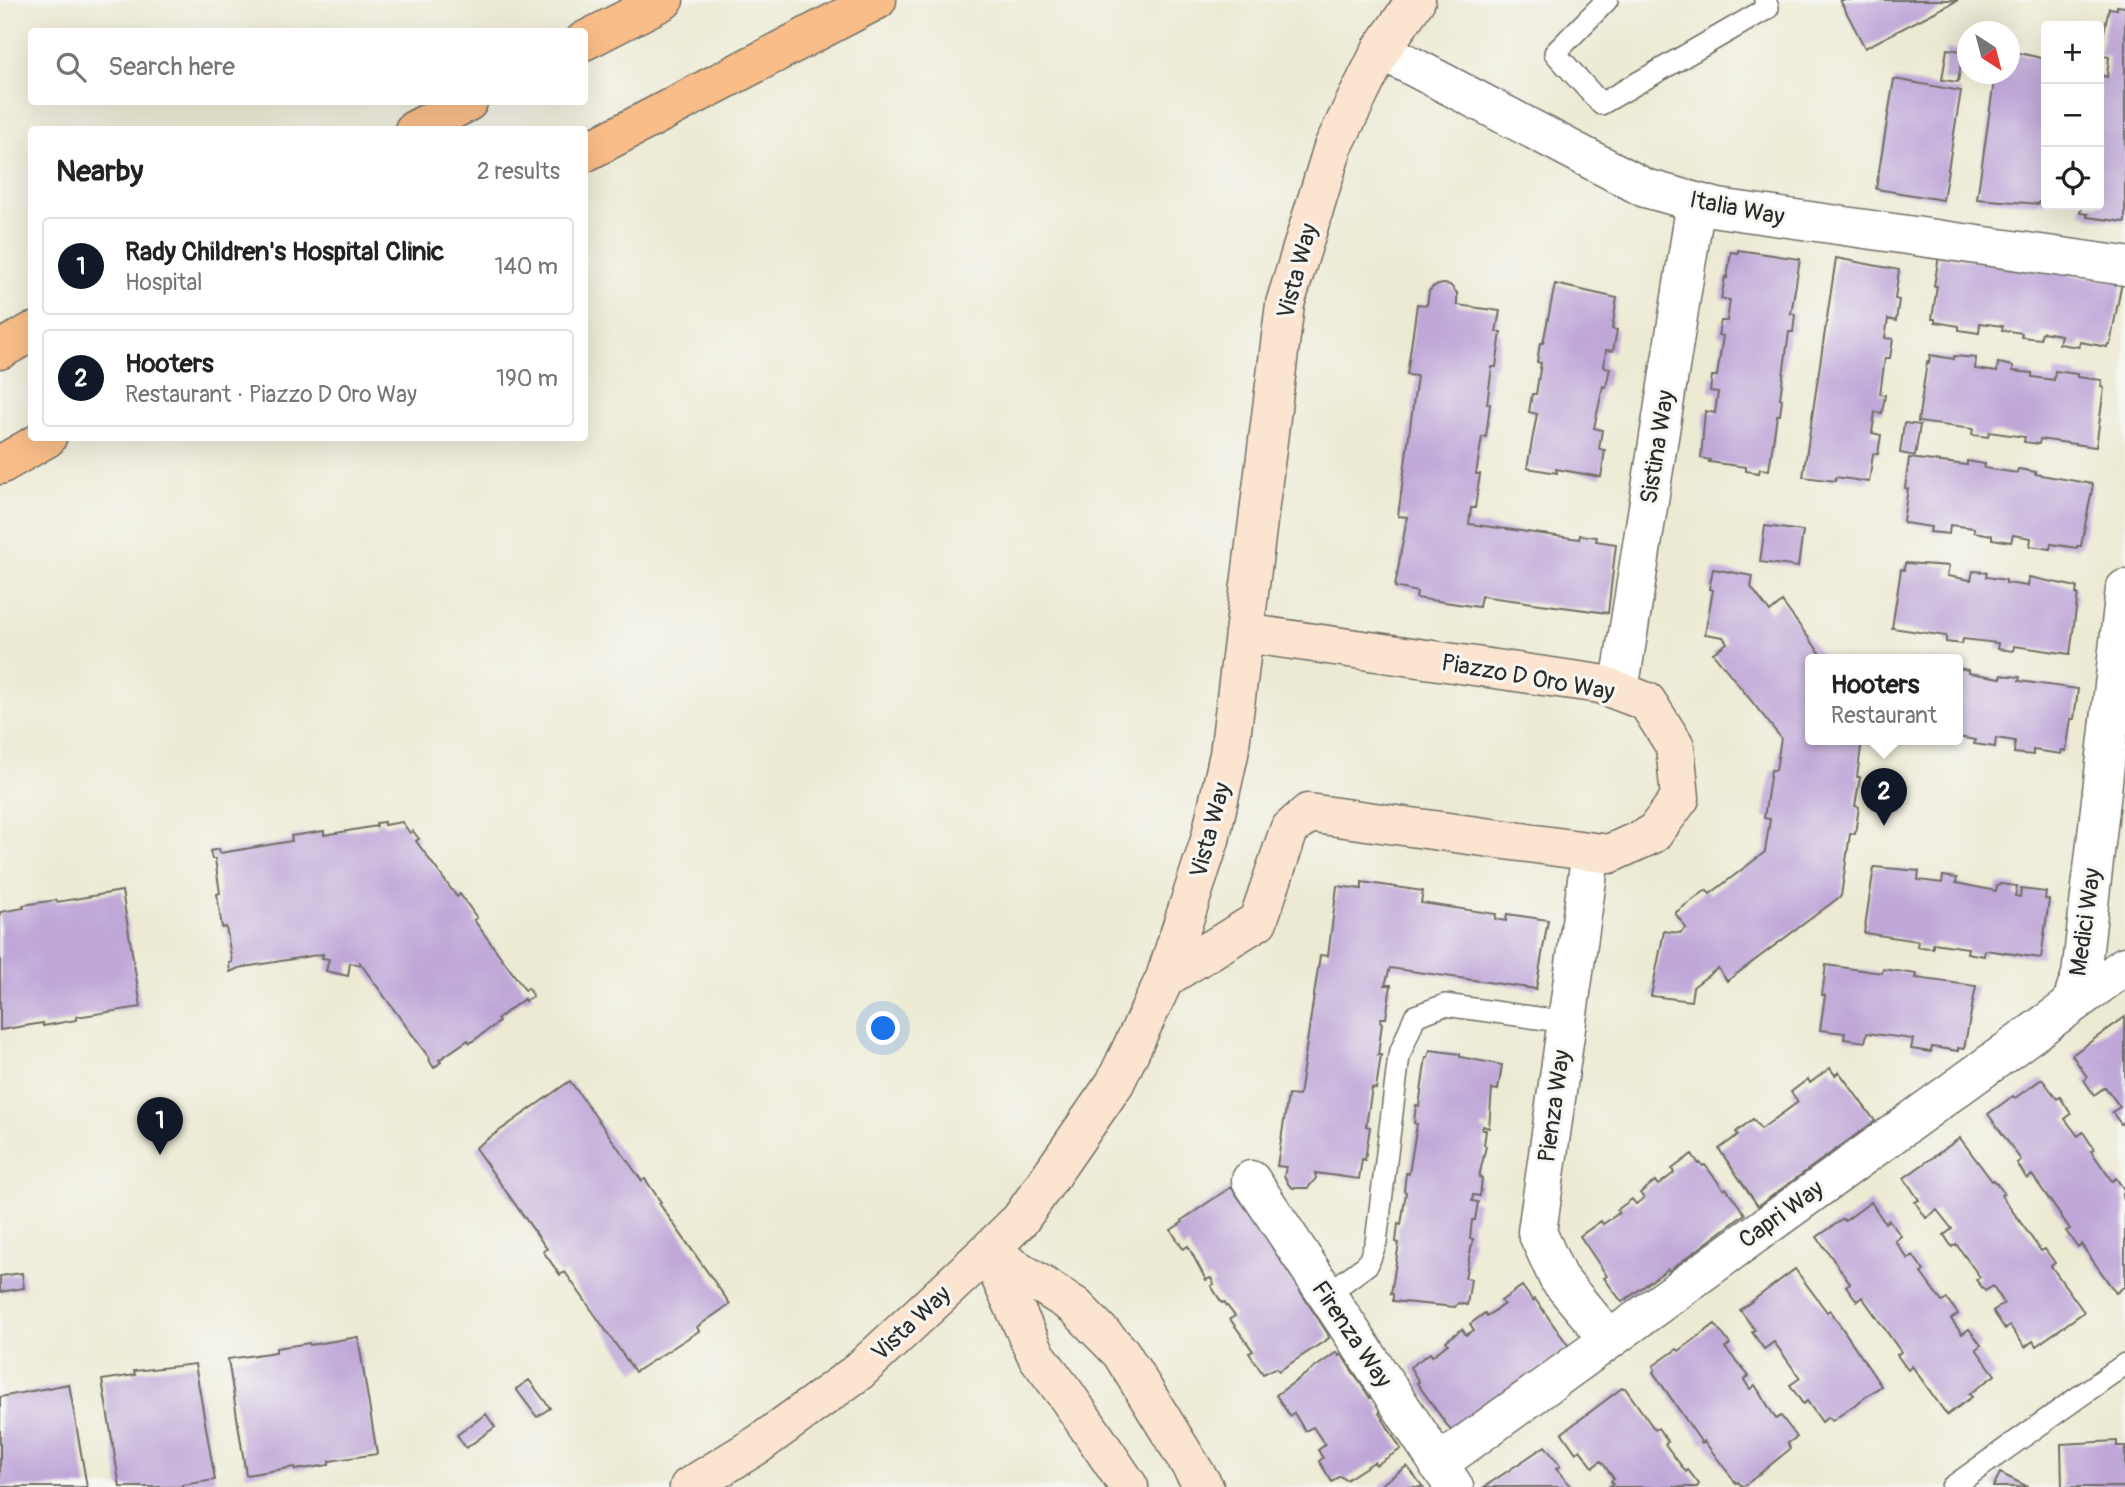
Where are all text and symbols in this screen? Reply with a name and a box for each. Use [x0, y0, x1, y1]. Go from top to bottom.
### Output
north arrow [1957, 21, 2020, 84]
map controls [2041, 21, 2104, 210]
button: + [2041, 21, 2104, 84]
search box [28, 28, 588, 105]
icon: search [52, 48, 90, 86]
text: Search here [108, 51, 235, 83]
button: − [2041, 84, 2104, 147]
button: locate [2041, 147, 2104, 210]
text: Nearby [56, 153, 143, 190]
text: 2 results [477, 157, 560, 186]
street label: Italia Way [1687, 185, 1787, 232]
street label: Vista Way [1271, 220, 1324, 322]
text: Rady Children's Hospital Clinic [125, 236, 444, 268]
text: 1 [77, 252, 86, 281]
text: 140 m [495, 252, 558, 281]
text: Hospital [125, 268, 203, 297]
text: Hooters [125, 348, 214, 380]
text: 2 [75, 364, 87, 393]
text: 190 m [496, 364, 558, 393]
text: Restaurant · Piazzo D Oro Way [125, 380, 417, 409]
street label: Sistina Way [1634, 388, 1681, 506]
street label: Piazzo D Oro Way [1439, 648, 1617, 707]
popup [1805, 654, 1963, 745]
text: Hooters [1831, 669, 1919, 701]
text: Restaurant [1831, 701, 1937, 730]
pin: 2 [1861, 768, 1907, 826]
street label: Vista Way [1184, 779, 1237, 881]
street label: Medici Way [2064, 866, 2107, 978]
your location [866, 1011, 900, 1045]
street label: Pienza Way [1532, 1048, 1577, 1164]
pin: 1 [137, 1097, 183, 1155]
street label: Capri Way [1733, 1174, 1829, 1255]
street label: Firenza Way [1305, 1275, 1398, 1393]
street label: Vista Way [866, 1280, 957, 1367]

